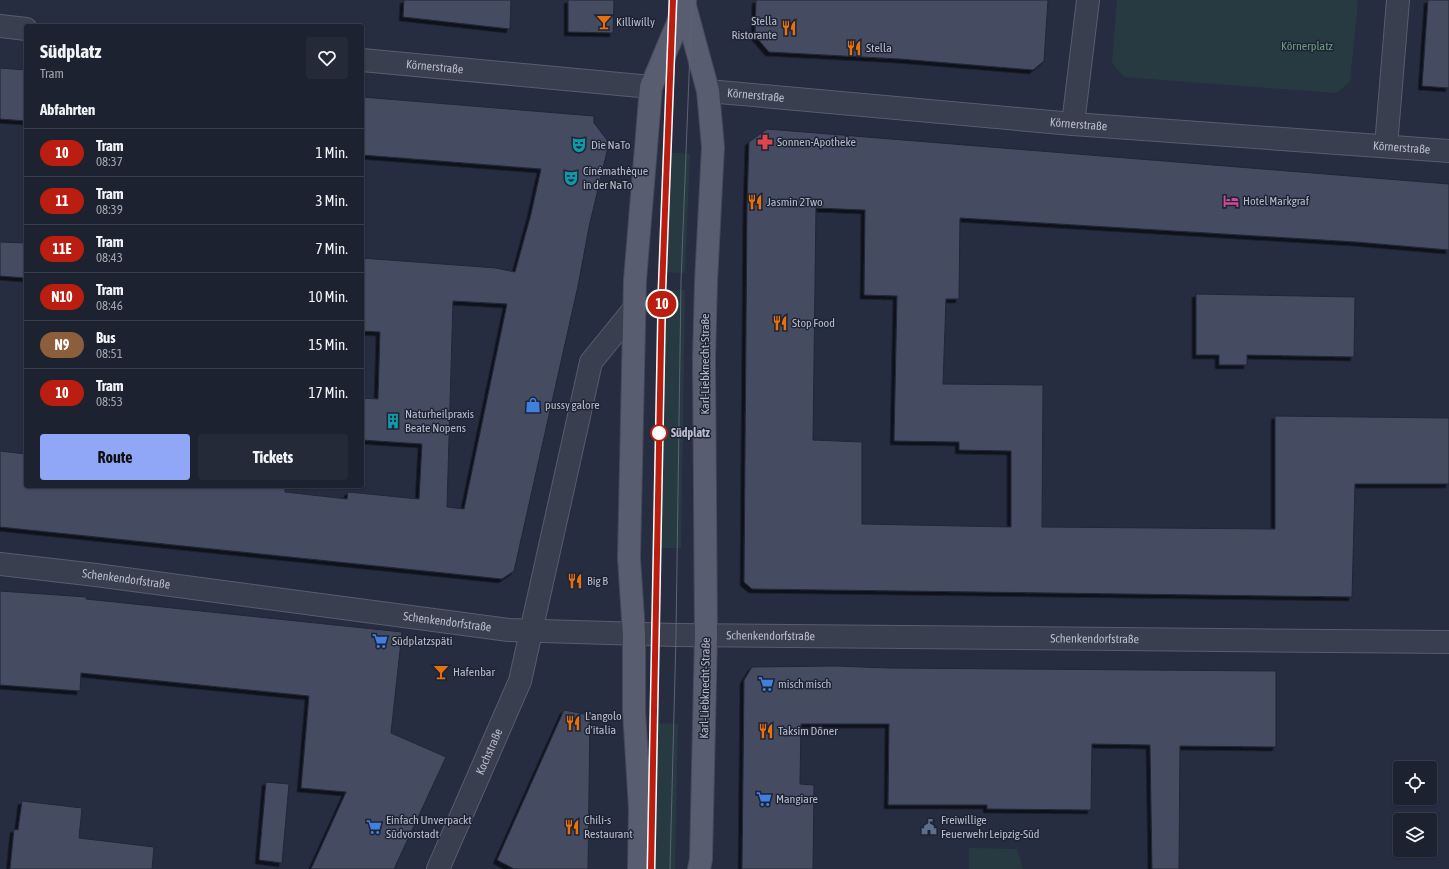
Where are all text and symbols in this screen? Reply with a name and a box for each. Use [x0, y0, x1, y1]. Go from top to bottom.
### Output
bar icon: Killiwilly [595, 13, 613, 31]
place label: Stella Ristorante [732, 14, 777, 42]
place label: Killiwilly [616, 15, 655, 29]
restaurant icon: Stella Ristorante [780, 19, 798, 37]
button: heart [306, 37, 348, 79]
restaurant icon: Stella [845, 39, 863, 57]
park label: Körnerplatz [1281, 39, 1334, 53]
text: Südplatz [40, 40, 101, 62]
place label: Stella [866, 41, 892, 55]
street label: Körnerstraße [405, 57, 464, 76]
text: Tram [40, 66, 64, 81]
street label: Körnerstraße [727, 86, 785, 105]
text: Abfahrten [40, 101, 95, 118]
street label: Körnerstraße [1049, 115, 1108, 133]
pharmacy icon: Sonnen-Apotheke [756, 133, 774, 151]
place label: Sonnen-Apotheke [777, 135, 856, 149]
theatre icon: Die NaTo [570, 136, 588, 154]
text: Tram [96, 137, 124, 154]
place label: Die NaTo [591, 138, 631, 152]
street label: Körnerstraße [1373, 139, 1431, 157]
text: 1 Min. [315, 144, 348, 161]
text: 10 [55, 145, 69, 161]
text: 08:37 [96, 154, 123, 169]
place label: Cinémathèque in der NaTo [583, 164, 648, 192]
theatre icon: Cinémathèque in der NaTo [562, 169, 580, 187]
text: Tram [96, 185, 124, 202]
text: 3 Min. [315, 192, 348, 209]
hotel icon: Hotel Markgraf [1222, 192, 1240, 210]
text: 11 [55, 193, 69, 209]
restaurant icon: Jasmin 2Two [746, 193, 764, 211]
place label: Hotel Markgraf [1243, 194, 1310, 208]
place label: Jasmin 2Two [767, 195, 823, 209]
text: 08:39 [96, 202, 123, 217]
text: Tram [96, 233, 124, 250]
text: 7 Min. [315, 240, 348, 257]
text: 11E [52, 241, 72, 257]
text: 08:43 [96, 250, 123, 265]
text: Tram [96, 281, 124, 298]
text: 10 Min. [308, 288, 348, 305]
text: N10 [51, 289, 73, 305]
line badge: 10 [644, 291, 680, 317]
text: 10 [655, 296, 669, 312]
text: 08:46 [96, 298, 123, 313]
street label: Karl-Liebknecht-Straße [698, 313, 712, 415]
restaurant icon: Stop Food [771, 314, 789, 332]
place label: Stop Food [792, 316, 835, 330]
text: Bus [96, 329, 116, 346]
text: 15 Min. [308, 336, 348, 353]
text: N9 [55, 337, 69, 353]
text: 08:51 [96, 346, 123, 361]
text: Tram [96, 377, 124, 394]
text: 17 Min. [308, 384, 348, 401]
text: 10 [55, 385, 69, 401]
text: 08:53 [96, 394, 123, 409]
shop icon: pussy galore [524, 396, 542, 414]
place label: pussy galore [545, 398, 600, 412]
place label: Naturheilpraxis Beate Nopens [405, 407, 474, 435]
building icon: Naturheilpraxis Beate Nopens [384, 412, 402, 430]
marker: Südplatz [650, 424, 668, 442]
place label: Südplatz [671, 426, 710, 440]
button: Route [40, 434, 190, 480]
button: Tickets [198, 434, 348, 480]
street label: Schenkendorfstraße [81, 566, 171, 592]
restaurant icon: Big B [566, 572, 584, 590]
place label: Big B [587, 574, 608, 588]
street label: Schenkendorfstraße [402, 609, 492, 635]
street label: Schenkendorfstraße [726, 628, 815, 643]
street label: Schenkendorfstraße [1050, 631, 1139, 646]
supermarket icon: Südplatzspäti [371, 632, 389, 650]
place label: Südplatzspäti [392, 634, 452, 648]
street label: Karl-Liebknecht-Straße [697, 637, 713, 739]
bar icon: Hafenbar [432, 663, 450, 681]
place label: Hafenbar [453, 665, 495, 679]
supermarket icon: misch misch [757, 675, 775, 693]
place label: misch misch [778, 677, 831, 691]
place label: L'angolo d'italia [585, 709, 622, 737]
restaurant icon: L'angolo d'italia [564, 714, 582, 732]
restaurant icon: Taksim Döner [757, 722, 775, 740]
place label: Taksim Döner [778, 724, 838, 738]
street label: Kochstraße [473, 726, 505, 777]
map controls [1393, 761, 1437, 857]
button: locate [1393, 761, 1437, 805]
supermarket icon: Mangiare [755, 790, 773, 808]
place label: Mangiare [776, 792, 818, 806]
place label: Einfach Unverpackt Südvorstadt [386, 813, 472, 841]
place label: Chili-s Restaurant [584, 813, 633, 841]
place label: Freiwillige Feuerwehr Leipzig-Süd [941, 813, 1040, 841]
button: layers [1393, 813, 1437, 857]
supermarket icon: Einfach Unverpackt Südvorstadt [365, 818, 383, 836]
restaurant icon: Chili-s Restaurant [563, 818, 581, 836]
public building icon: Freiwillige Feuerwehr Leipzig-Süd [920, 818, 938, 836]

